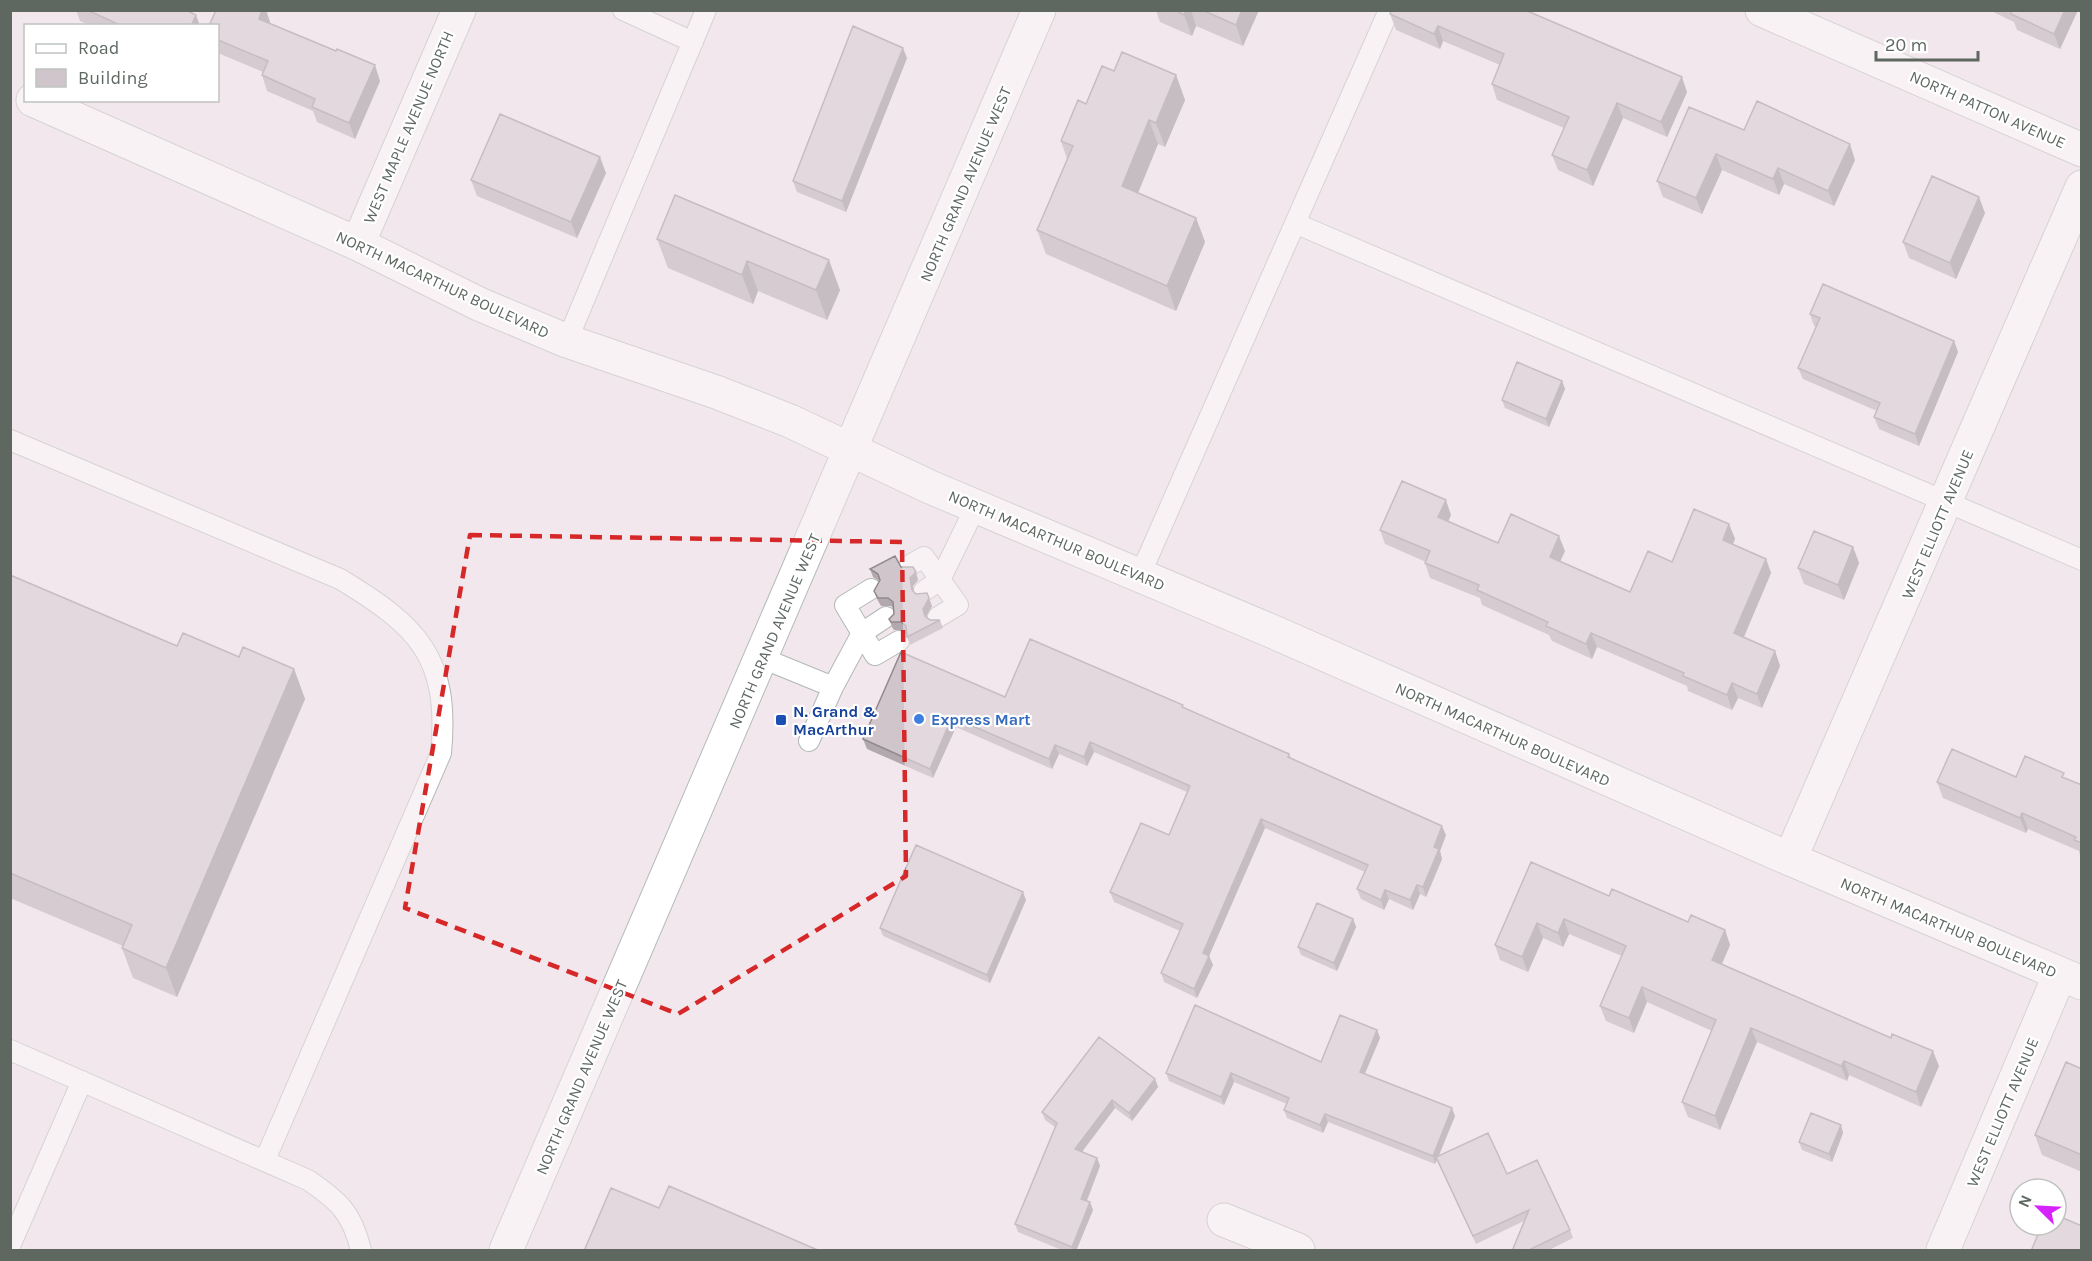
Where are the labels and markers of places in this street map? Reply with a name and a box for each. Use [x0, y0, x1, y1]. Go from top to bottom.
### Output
place label: N. Grand & MacArthur [793, 702, 878, 739]
place label: Express Mart [931, 710, 1031, 729]
marker: Express Mart [912, 712, 926, 726]
marker: N. Grand & MacArthur [774, 713, 788, 727]

